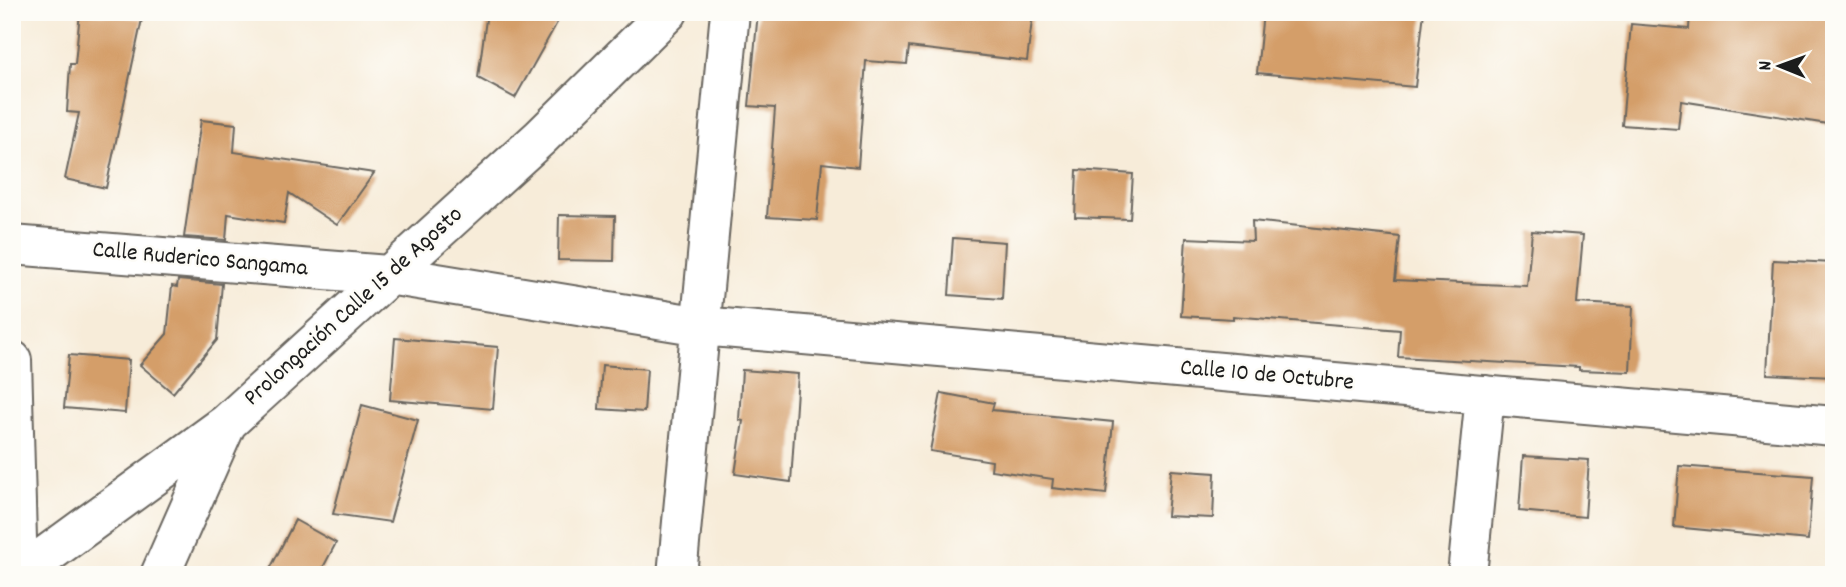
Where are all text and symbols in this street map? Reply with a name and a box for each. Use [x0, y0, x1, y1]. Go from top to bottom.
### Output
north arrow [1744, 32, 1814, 102]
text: N [1753, 61, 1780, 71]
street label: Prolongación Calle 15 de Agosto [237, 199, 471, 415]
street label: Calle Ruderico Sangama [91, 234, 310, 286]
street label: Calle 10 de Octubre [1179, 351, 1355, 401]

